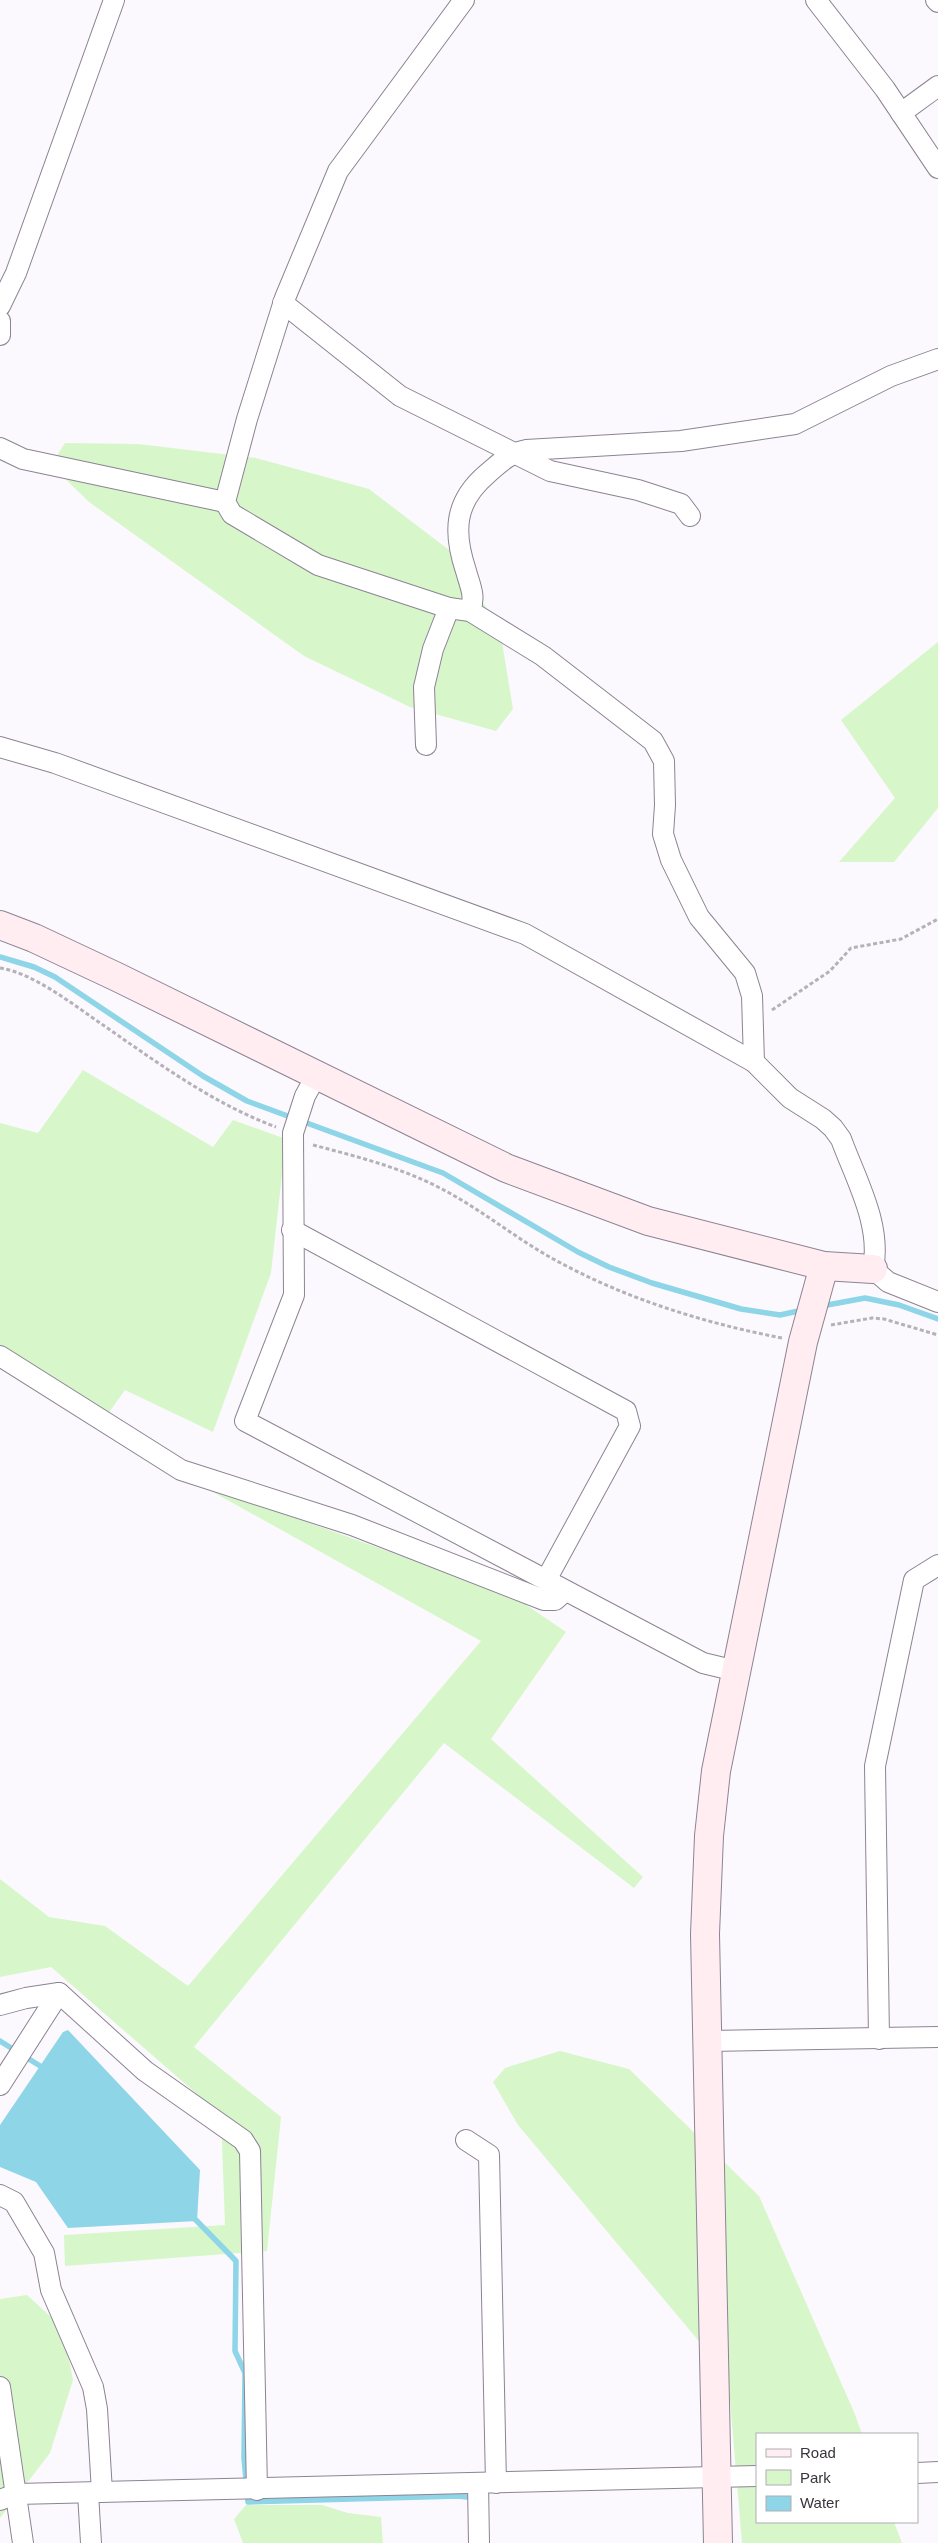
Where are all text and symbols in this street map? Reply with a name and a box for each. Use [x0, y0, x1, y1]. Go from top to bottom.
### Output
legend [756, 2433, 918, 2523]
text: Road [800, 2444, 836, 2461]
text: Park [800, 2469, 831, 2486]
text: Water [800, 2494, 839, 2511]

